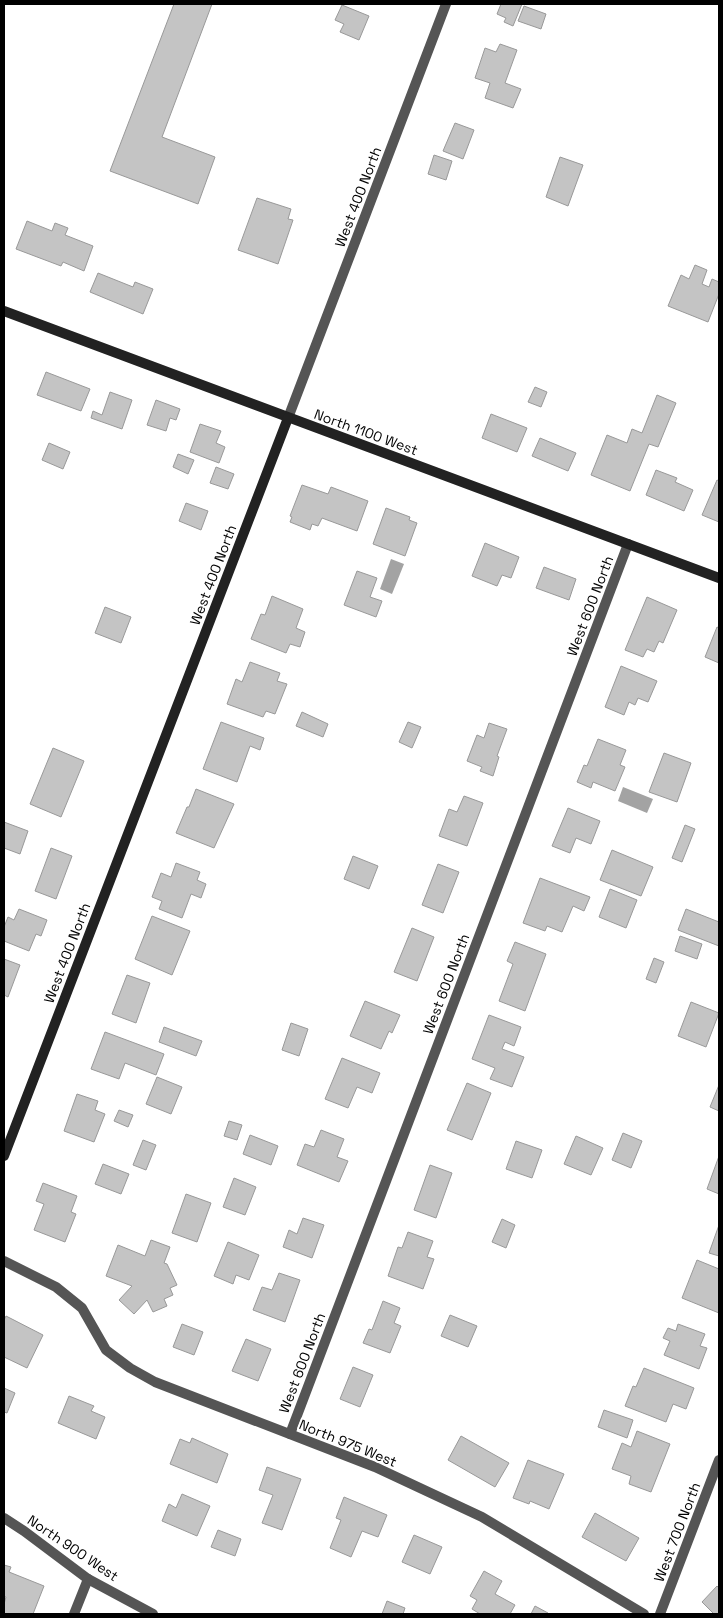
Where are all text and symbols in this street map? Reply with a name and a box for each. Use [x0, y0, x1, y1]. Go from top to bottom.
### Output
street label: West 400 North [331, 144, 385, 250]
street label: North 1100 West [312, 405, 420, 459]
street label: West 400 North [186, 522, 240, 628]
street label: West 600 North [563, 553, 617, 659]
street label: West 400 North [40, 900, 94, 1006]
street label: West 600 North [419, 931, 473, 1037]
street label: West 600 North [275, 1310, 329, 1416]
street label: North 975 West [296, 1415, 400, 1471]
street label: West 700 North [650, 1480, 704, 1584]
street label: North 900 West [24, 1511, 122, 1585]

